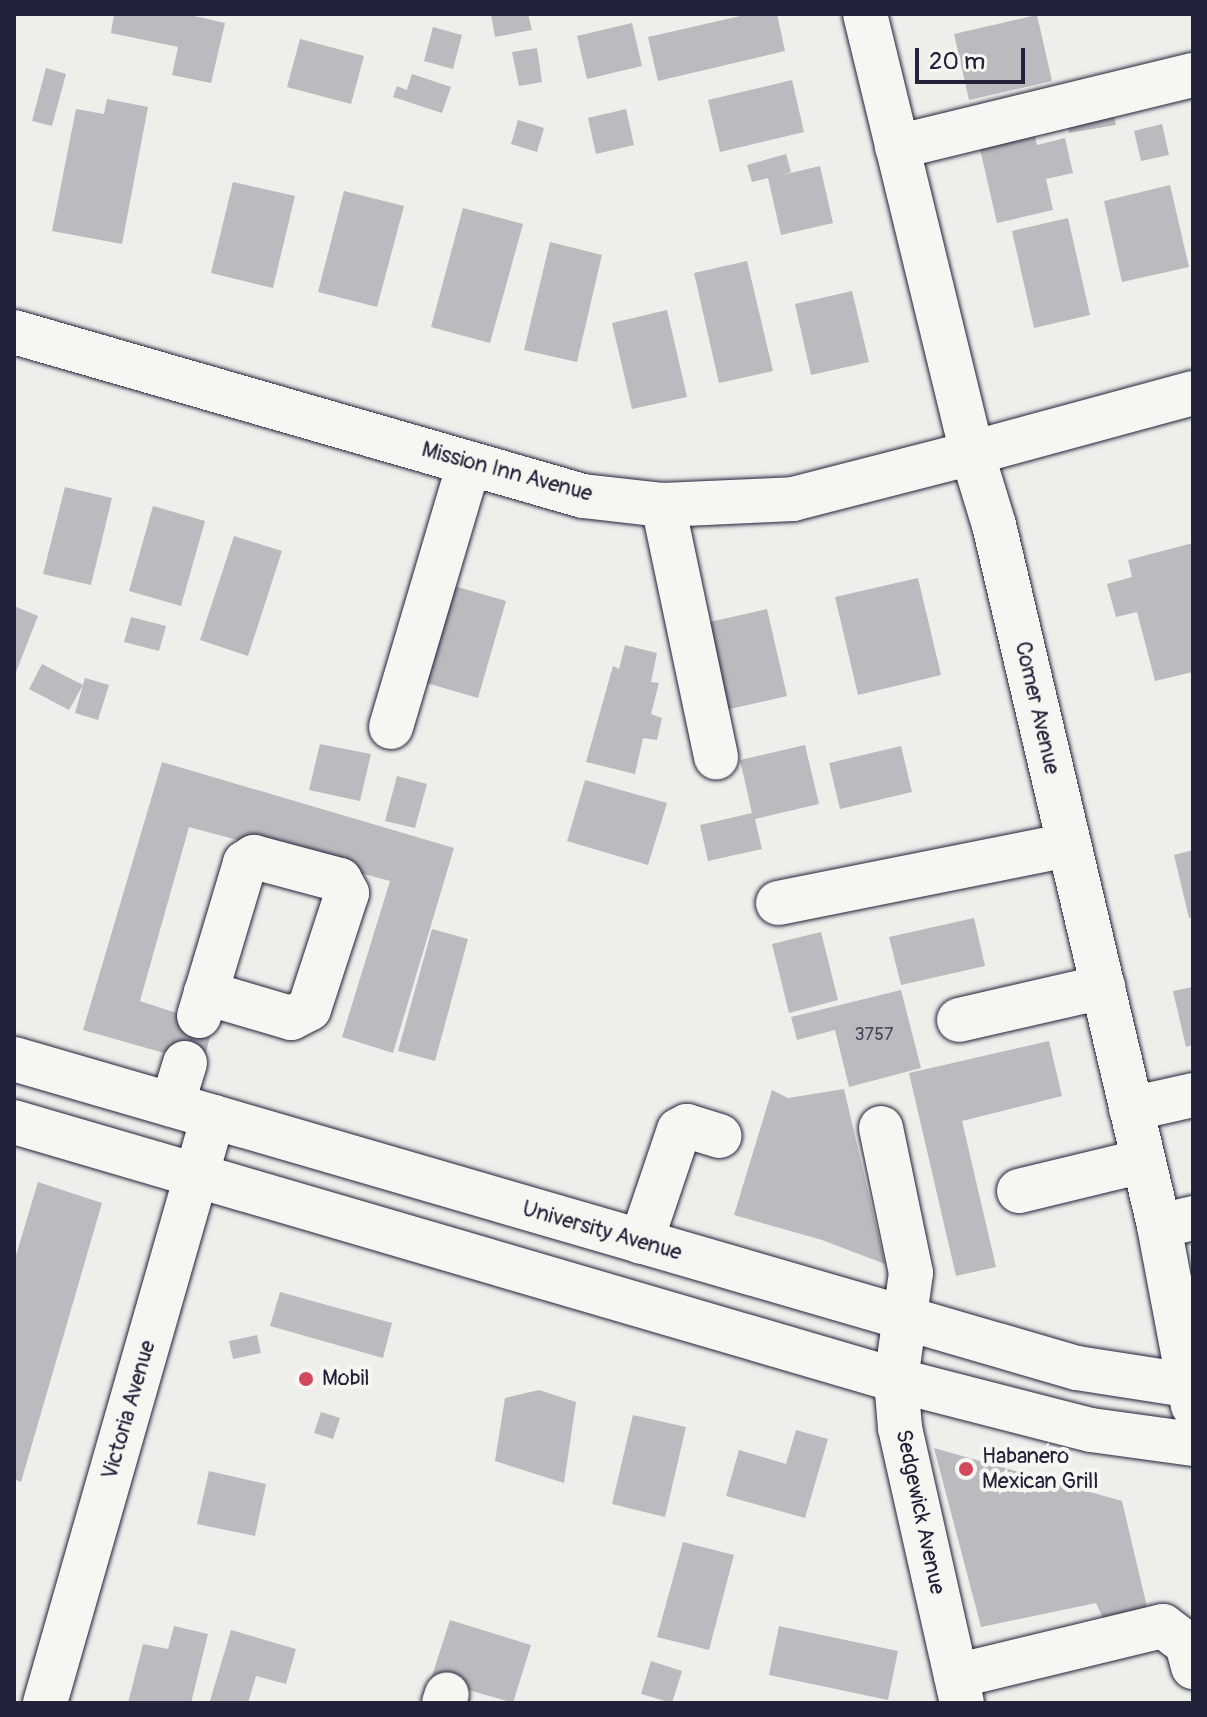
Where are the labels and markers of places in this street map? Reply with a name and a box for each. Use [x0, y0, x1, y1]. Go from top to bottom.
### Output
place label: Mobil [322, 1366, 370, 1392]
marker: Mobil [297, 1370, 315, 1388]
place label: Habanero Mexican Grill [982, 1443, 1098, 1494]
marker: Habanero Mexican Grill [957, 1460, 975, 1478]

